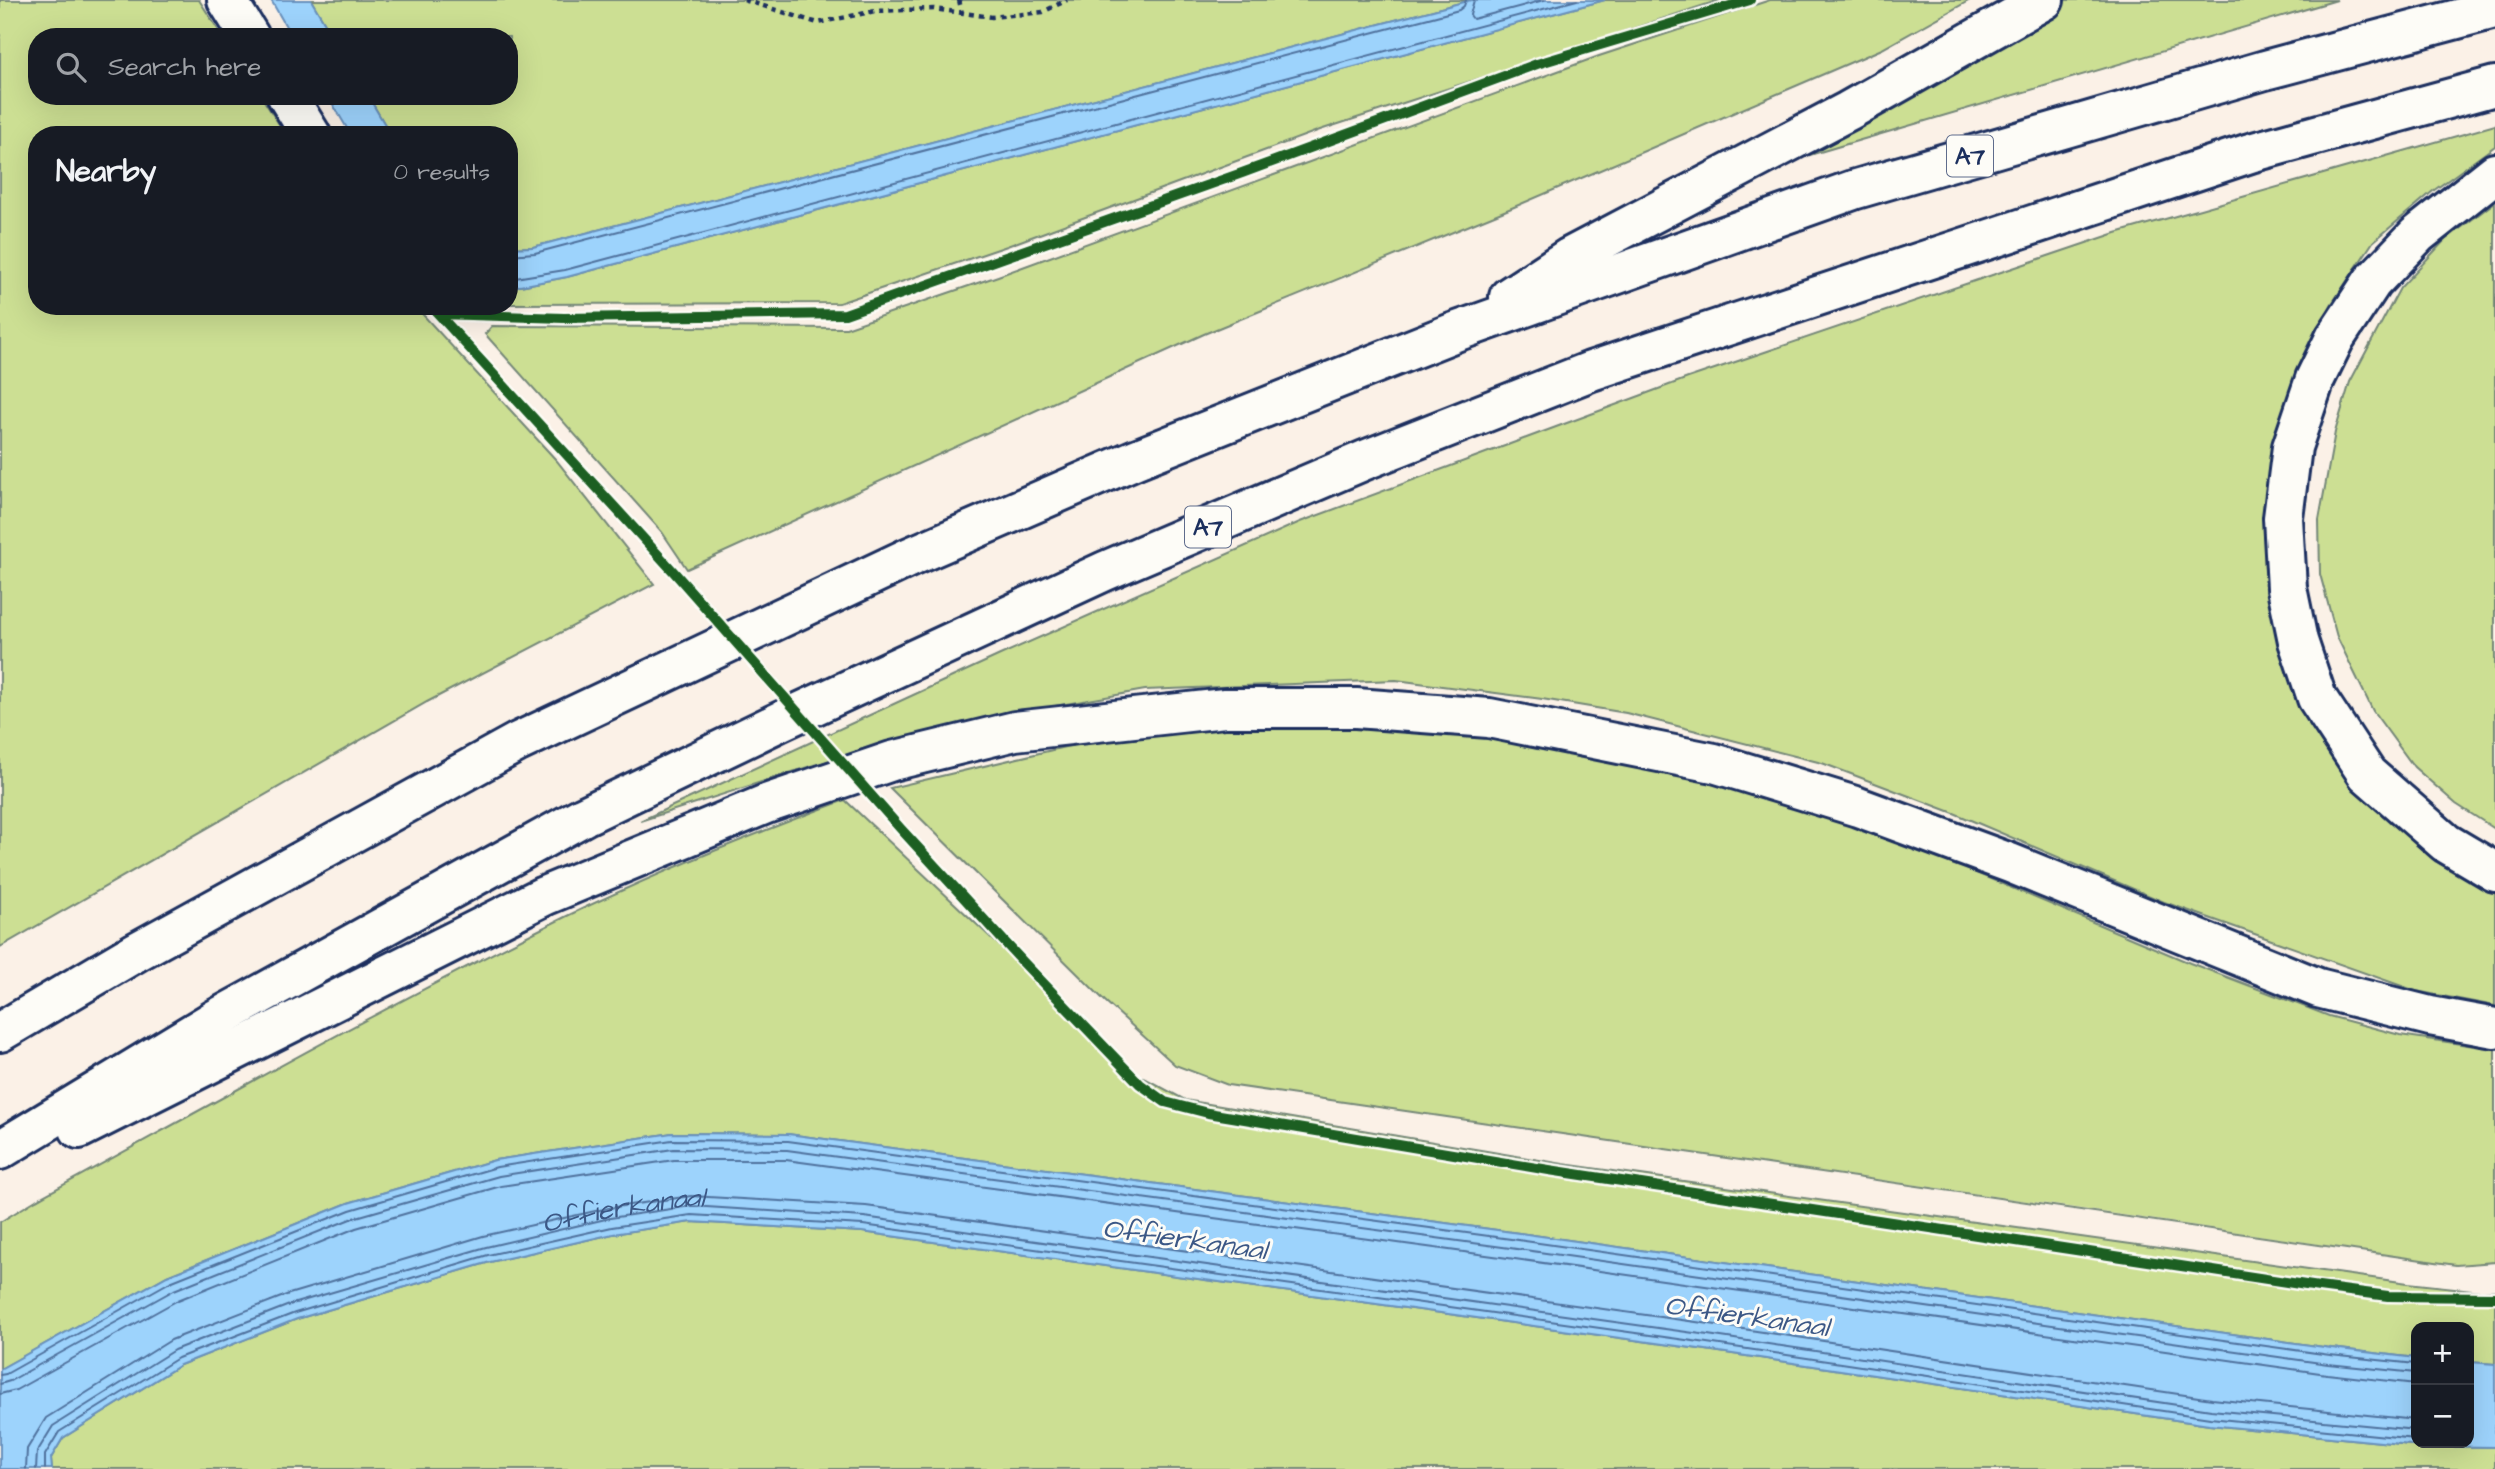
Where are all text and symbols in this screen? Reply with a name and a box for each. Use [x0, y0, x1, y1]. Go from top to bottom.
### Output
search box [28, 28, 518, 105]
icon: search [52, 48, 90, 86]
text: Search here [108, 49, 261, 85]
road number: A7 [1947, 136, 1993, 176]
text: Nearby [56, 151, 156, 193]
text: 0 results [393, 156, 490, 188]
road number: A7 [1185, 506, 1231, 548]
water label: Offierkanaal [538, 1178, 709, 1243]
water label: Offierkanaal [1100, 1209, 1273, 1271]
water label: Offierkanaal [1662, 1286, 1835, 1348]
map controls [2411, 1322, 2474, 1448]
button: + [2411, 1322, 2474, 1385]
button: − [2411, 1385, 2474, 1448]

